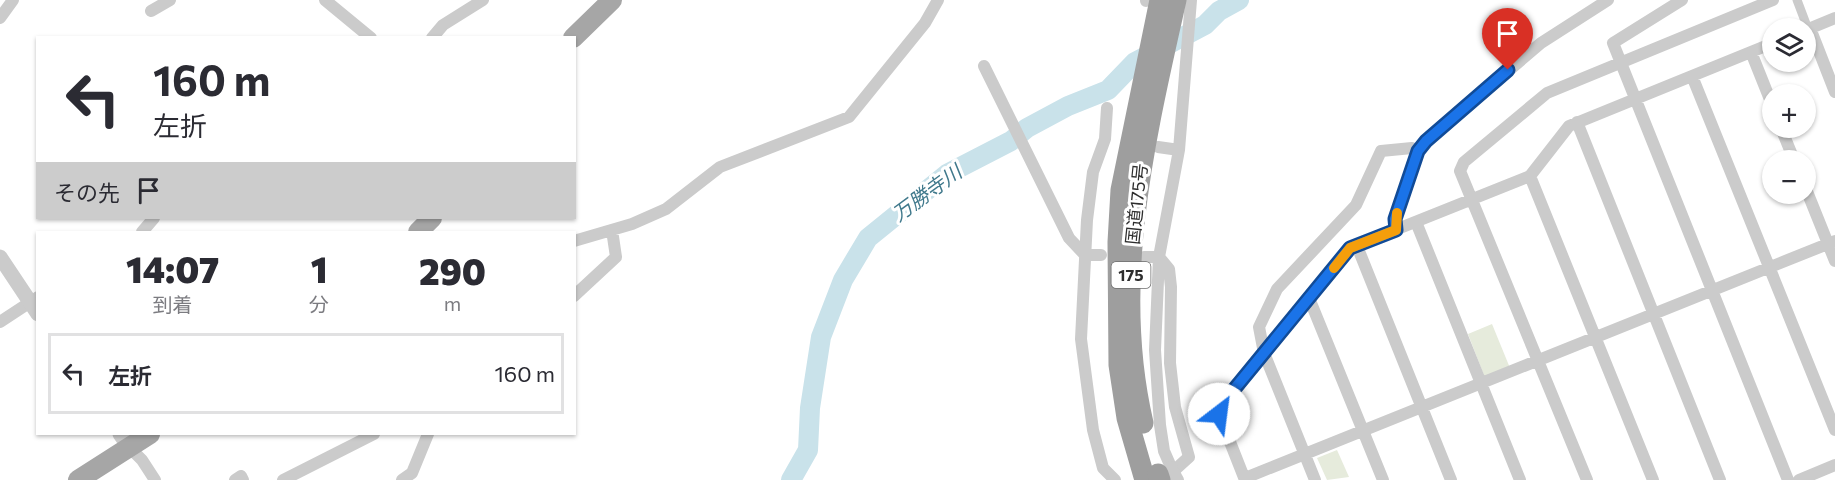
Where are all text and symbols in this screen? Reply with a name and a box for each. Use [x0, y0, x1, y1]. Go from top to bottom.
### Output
pin [1482, 8, 1533, 70]
icon: arrive [1491, 17, 1524, 50]
map controls [1762, 18, 1816, 204]
button: layers [1762, 18, 1816, 72]
text: 160 m [153, 53, 271, 105]
icon: left [54, 60, 132, 138]
button: + [1762, 84, 1816, 138]
text: 左折 [153, 109, 207, 142]
button: − [1762, 150, 1816, 204]
water label: 万勝寺川 [887, 158, 967, 225]
street label: 国道175号 [1121, 162, 1151, 246]
icon: arrive [132, 174, 165, 207]
text: その先 [54, 179, 120, 206]
text: 14:07 [126, 246, 219, 290]
text: 1 [311, 246, 327, 290]
text: 290 [419, 248, 486, 292]
road number: 175 [1112, 262, 1150, 288]
text: m [444, 291, 461, 315]
text: 到着 [153, 292, 193, 316]
text: 分 [309, 292, 329, 316]
icon: left [57, 357, 90, 390]
text: 160 m [494, 360, 555, 387]
text: 左折 [108, 362, 152, 389]
position arrow [1187, 382, 1251, 446]

